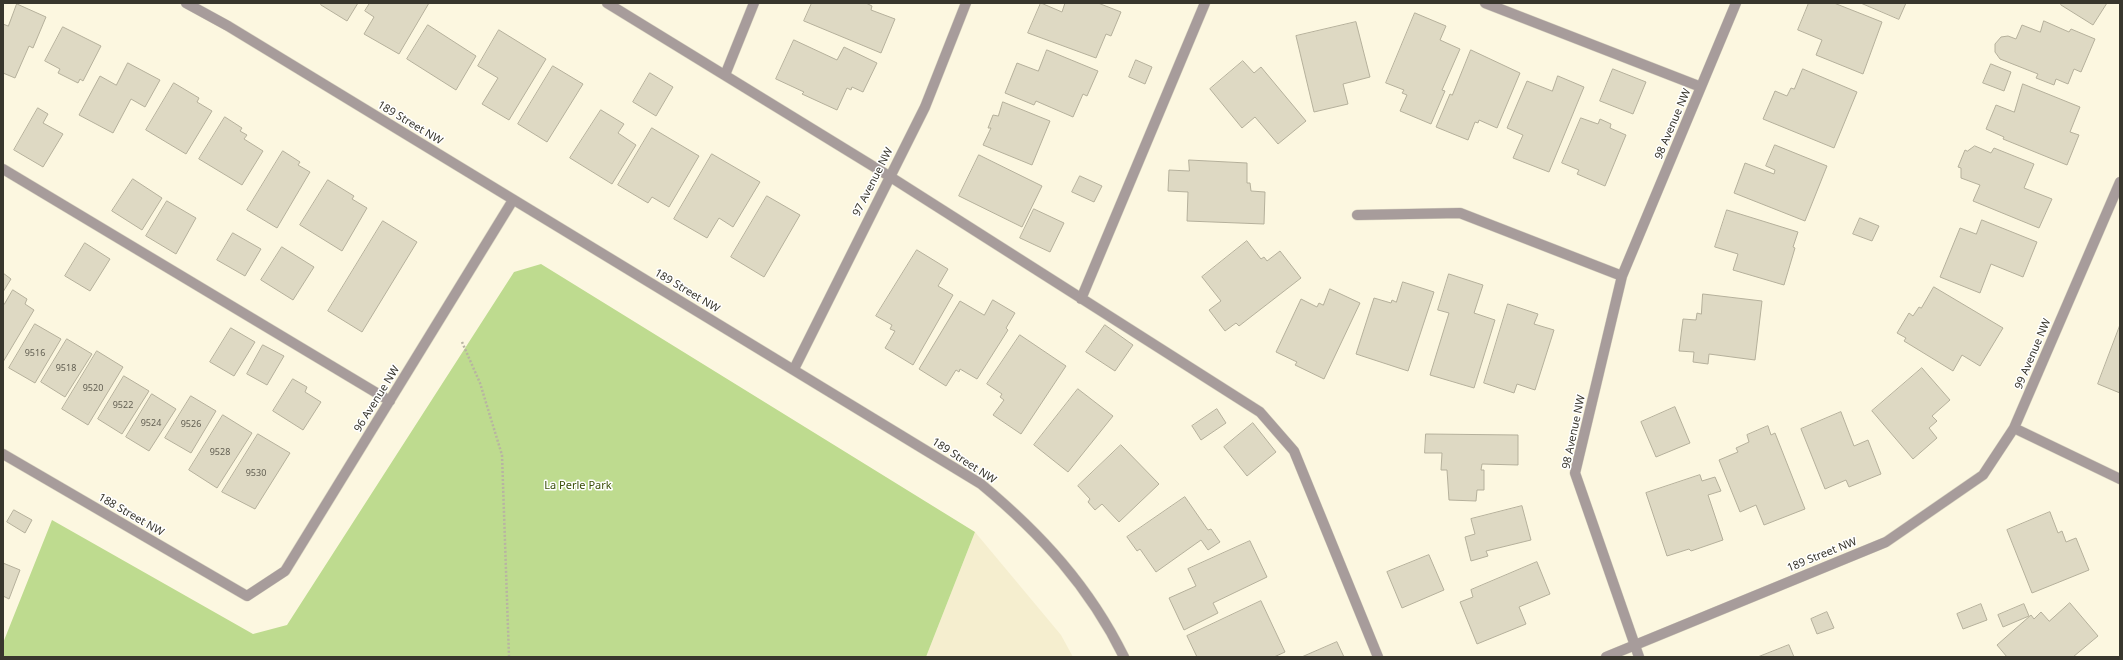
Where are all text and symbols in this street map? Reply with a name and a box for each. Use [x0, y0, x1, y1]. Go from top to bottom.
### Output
street label: 98 Avenue NW [1652, 87, 1694, 161]
street label: 189 Street NW [375, 98, 445, 148]
street label: 97 Avenue NW [850, 145, 896, 219]
street label: 189 Street NW [652, 266, 722, 316]
street label: 99 Avenue NW [2012, 317, 2054, 391]
house number: 9516 [25, 348, 45, 358]
house number: 9518 [56, 363, 76, 373]
street label: 96 Avenue NW [351, 363, 403, 435]
house number: 9520 [83, 383, 103, 393]
street label: 98 Avenue NW [1560, 394, 1588, 470]
house number: 9522 [113, 400, 133, 410]
house number: 9524 [141, 418, 161, 428]
house number: 9526 [181, 419, 201, 429]
street label: 189 Street NW [929, 435, 999, 487]
house number: 9528 [210, 447, 230, 457]
house number: 9530 [246, 468, 266, 478]
park label: La Perle Park [544, 479, 612, 493]
street label: 188 Street NW [96, 491, 166, 539]
street label: 189 Street NW [1785, 535, 1859, 575]

